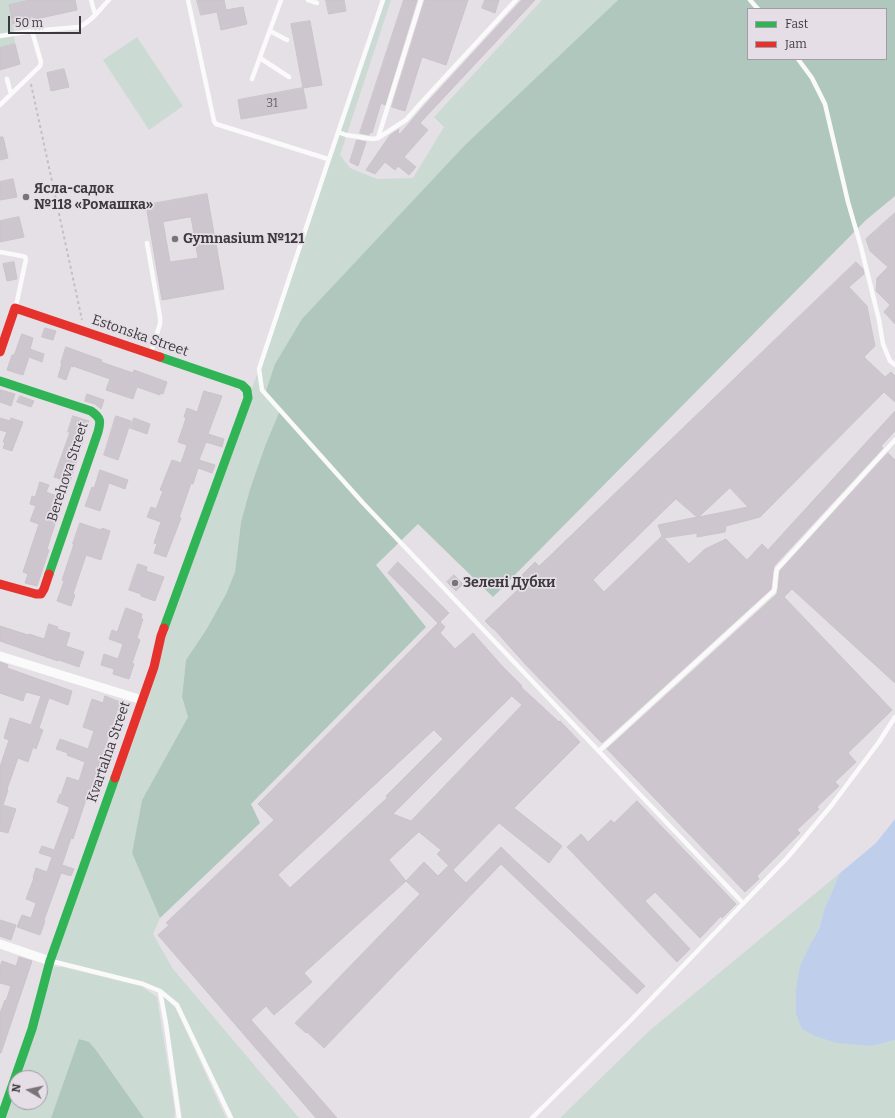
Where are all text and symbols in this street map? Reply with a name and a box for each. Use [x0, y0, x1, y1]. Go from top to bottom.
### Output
scale bar [10, 8, 83, 34]
legend [747, 8, 887, 60]
text: 50 m [15, 16, 43, 30]
text: Fast [785, 17, 808, 31]
text: Jam [785, 37, 807, 51]
house number: 31 [266, 97, 278, 111]
place label: Ясла-садок №118 «Ромашка» [34, 181, 153, 214]
marker: Ясла-садок №118 «Ромашка» [21, 192, 31, 202]
place label: Gymnasium №121 [183, 231, 304, 247]
marker: Gymnasium №121 [170, 234, 180, 244]
street label: Estonska Street [89, 312, 191, 360]
street label: Berehova Street [44, 420, 92, 524]
place label: Зелені Дубки [463, 575, 555, 591]
marker: Зелені Дубки [450, 578, 460, 588]
street label: Kvartalna Street [84, 699, 134, 805]
north arrow [8, 1070, 48, 1110]
text: N [10, 1083, 24, 1093]

